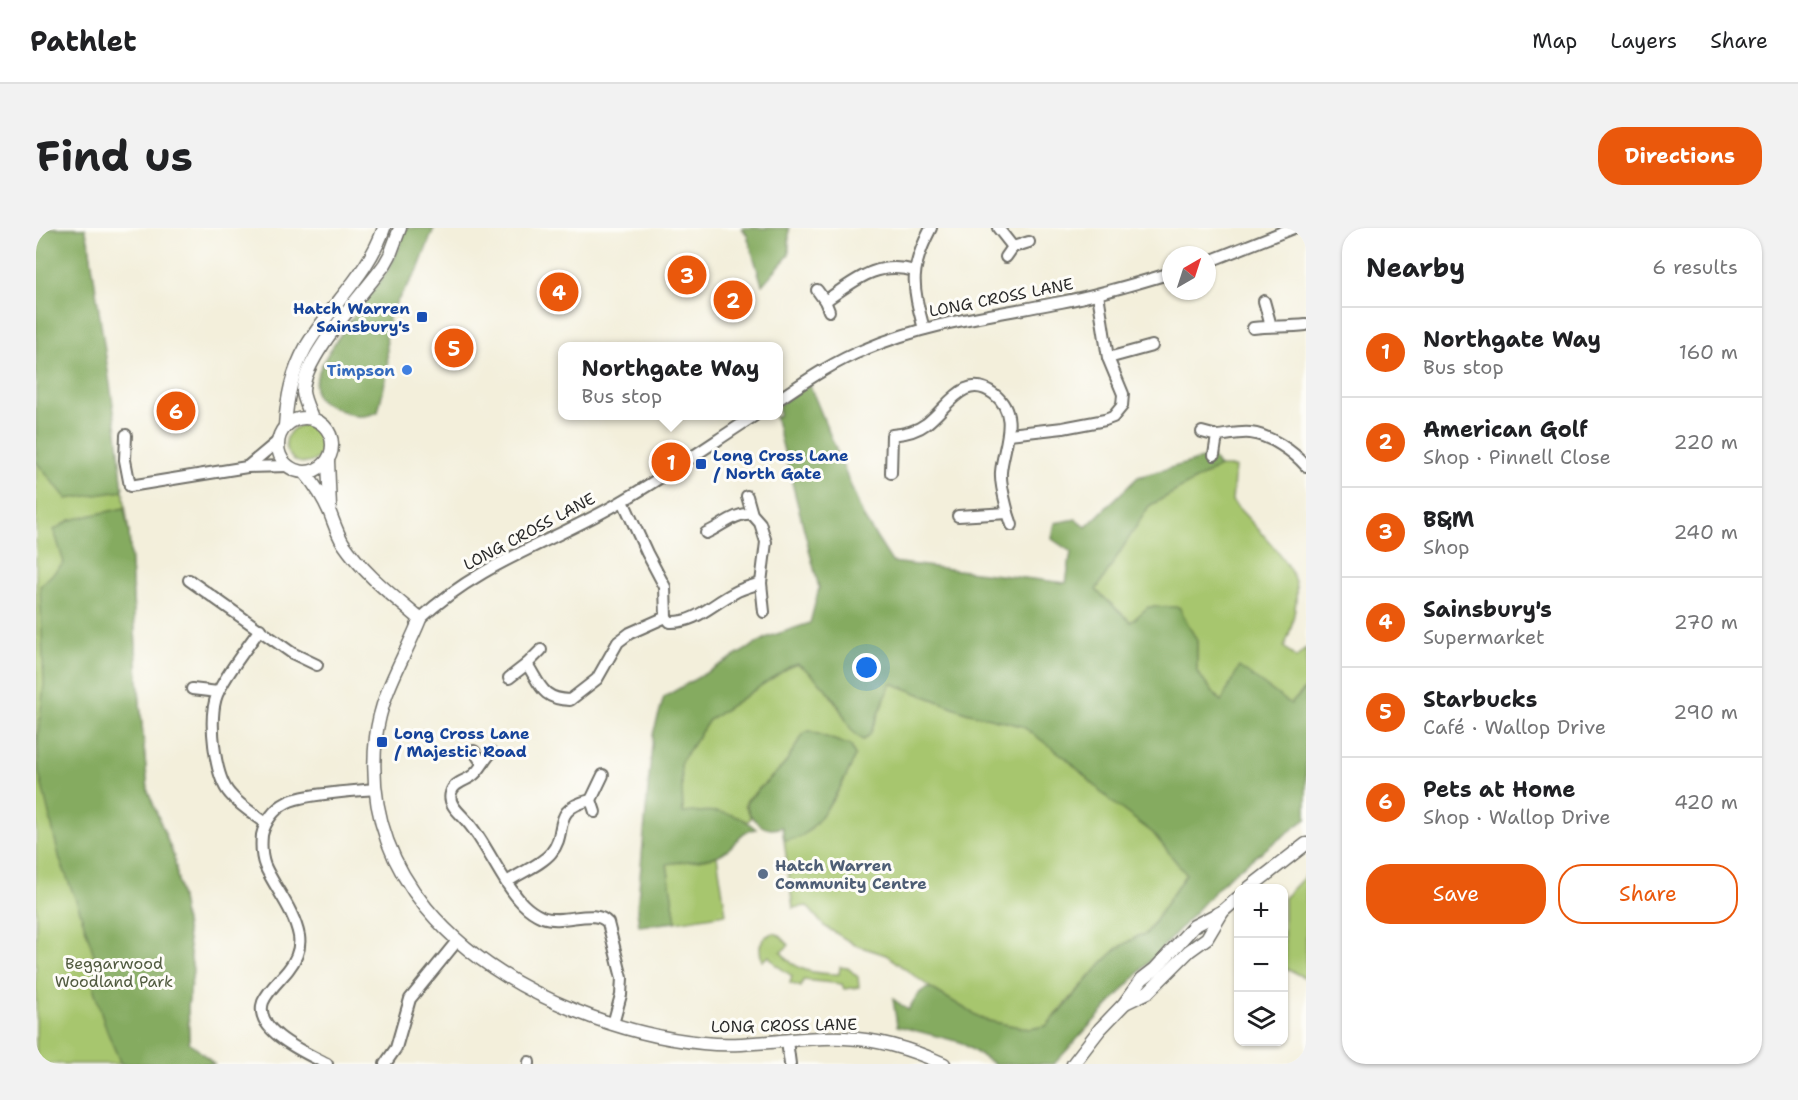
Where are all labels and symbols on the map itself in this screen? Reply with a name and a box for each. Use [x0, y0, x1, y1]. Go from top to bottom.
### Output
north arrow [1162, 246, 1216, 300]
pin: 3 [668, 252, 706, 298]
pin: 4 [540, 270, 578, 314]
street label: LONG CROSS LANE [927, 273, 1075, 322]
pin: 2 [714, 278, 752, 322]
place label: Hatch Warren Sainsbury's [293, 298, 410, 337]
marker: Hatch Warren Sainsbury's [415, 310, 429, 324]
pin: 5 [434, 326, 474, 370]
place label: Timpson [327, 360, 395, 381]
marker: Timpson [400, 363, 414, 377]
pin: 6 [156, 388, 196, 434]
pin: 1 [652, 440, 690, 484]
place label: Long Cross Lane / North Gate [713, 445, 849, 484]
marker: Long Cross Lane / North Gate [694, 457, 708, 471]
street label: LONG CROSS LANE [460, 488, 599, 575]
your location [852, 653, 881, 682]
place label: Long Cross Lane / Majestic Road [394, 723, 530, 762]
marker: Long Cross Lane / Majestic Road [375, 735, 389, 749]
place label: Hatch Warren Community Centre [775, 855, 927, 894]
marker: Hatch Warren Community Centre [756, 867, 770, 881]
park label: Beggarwood Woodland Park [55, 953, 173, 992]
street label: LONG CROSS LANE [711, 1014, 857, 1037]

